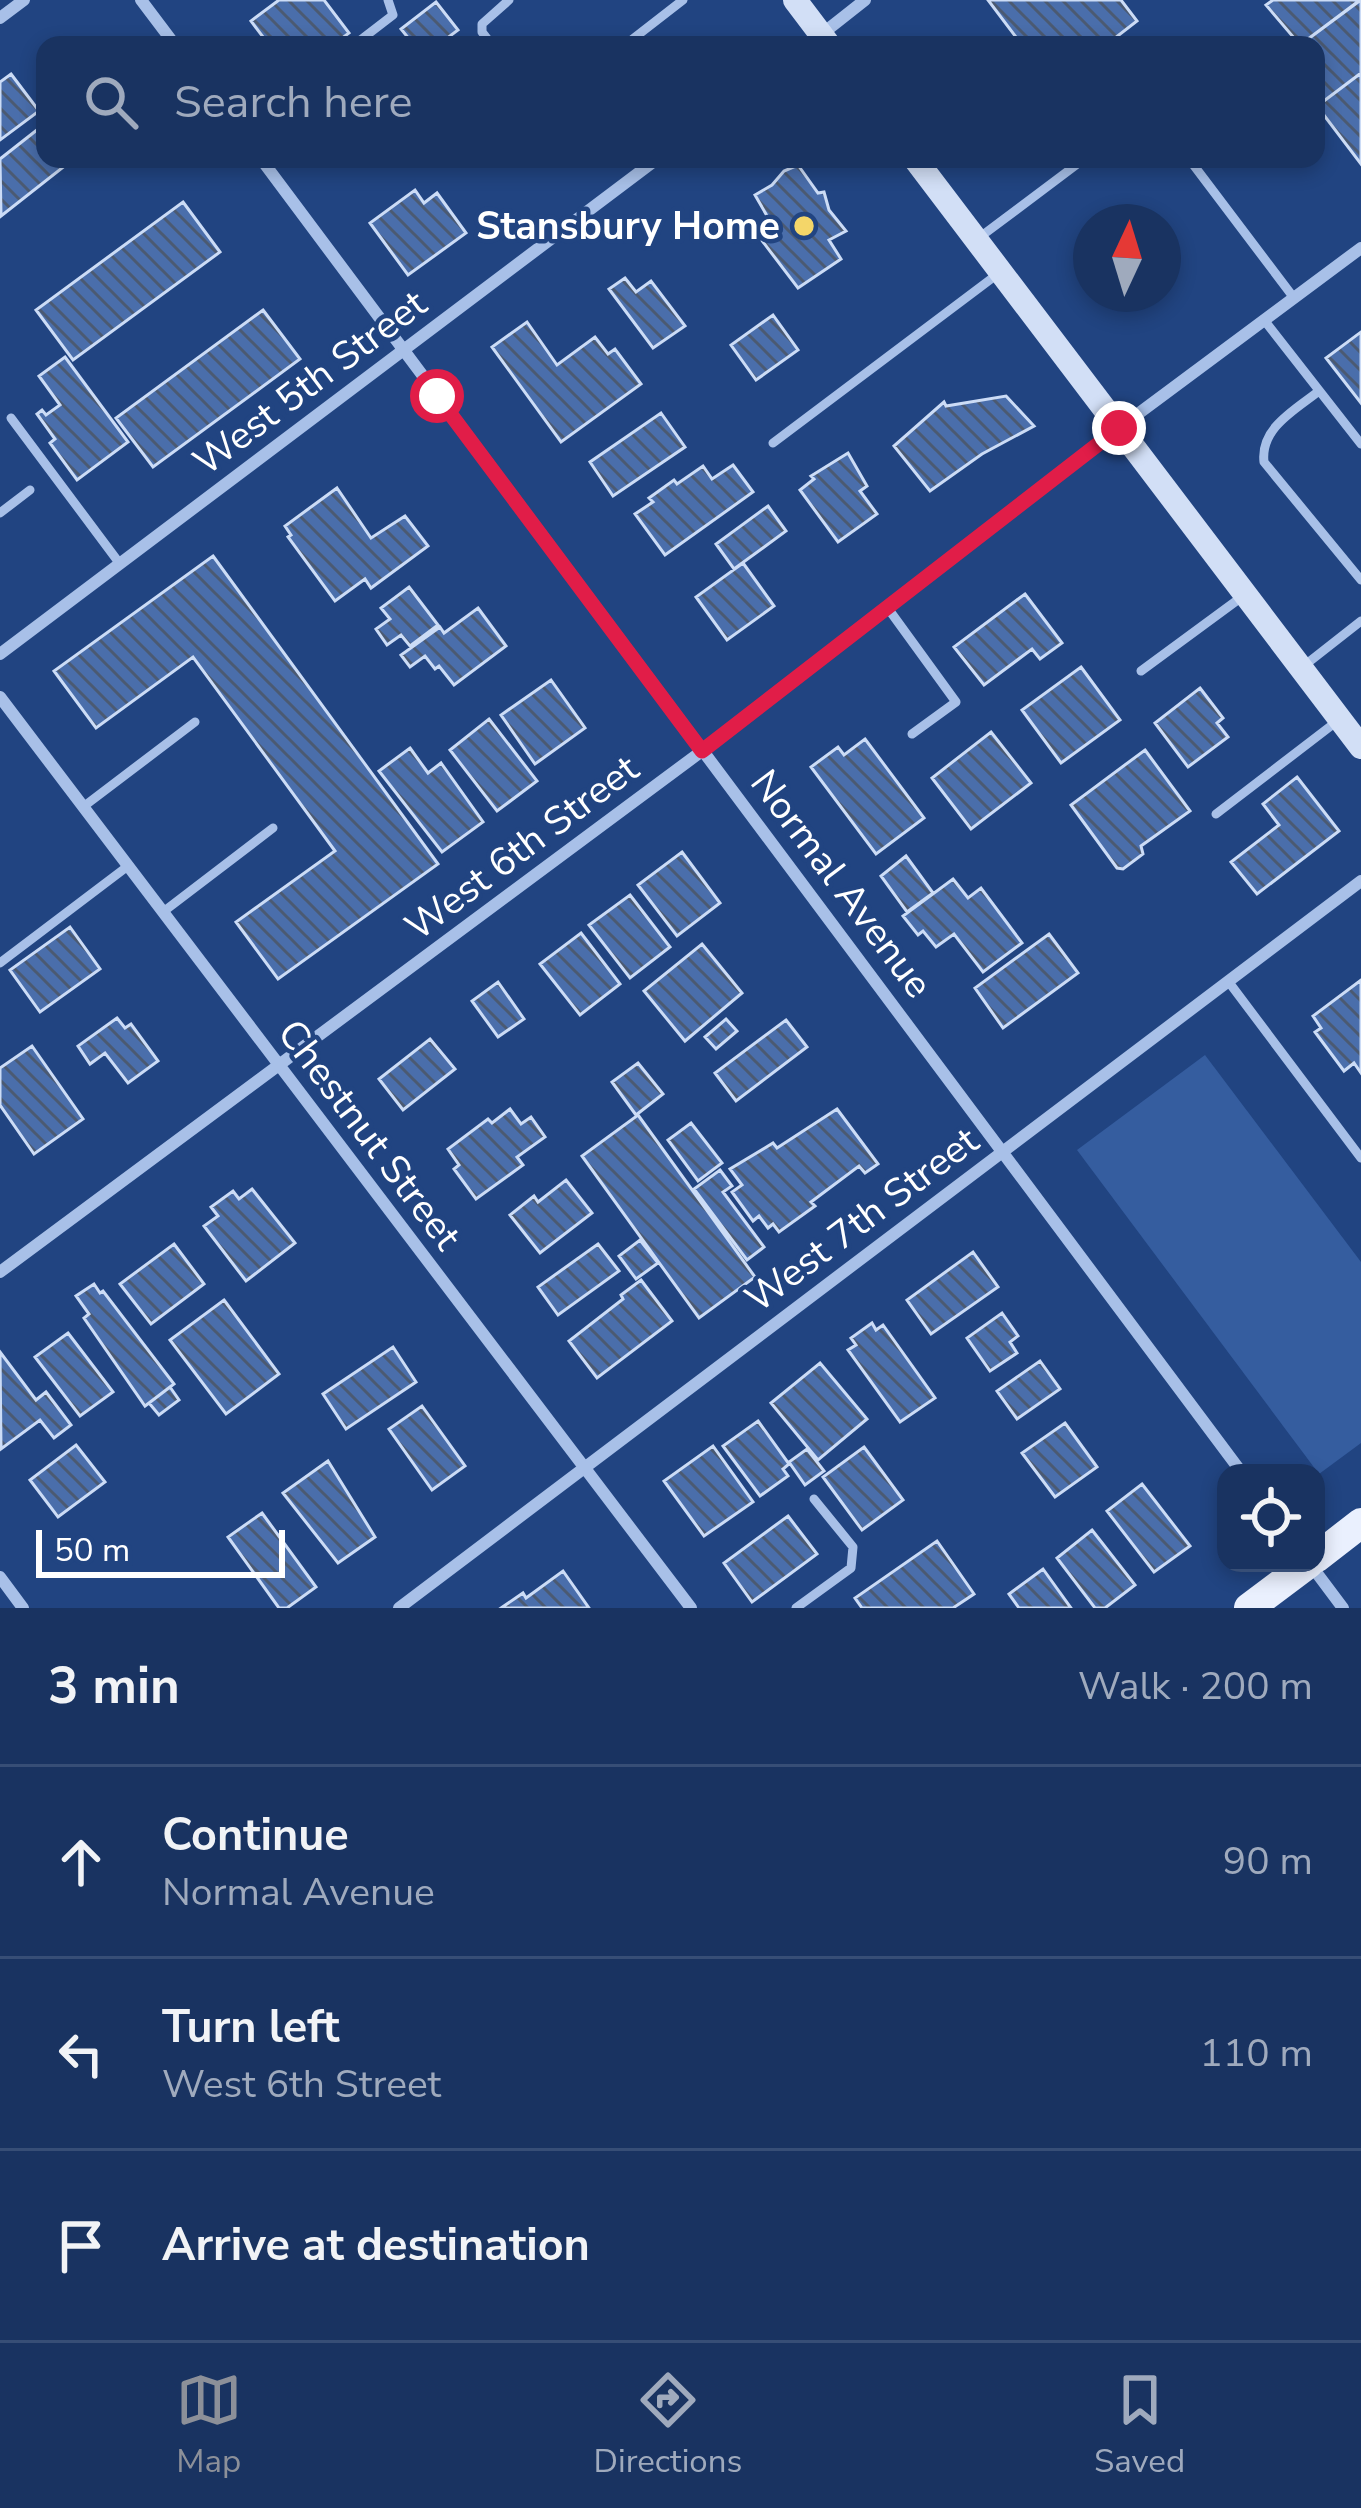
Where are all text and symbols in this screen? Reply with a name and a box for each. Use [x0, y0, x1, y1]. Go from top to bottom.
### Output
search box [36, 36, 1325, 168]
icon: search [78, 69, 144, 135]
text: Search here [174, 72, 413, 133]
place label: Stansbury Home [476, 200, 780, 253]
north arrow [1073, 204, 1181, 312]
marker: Stansbury Home [791, 213, 817, 239]
street label: West 5th Street [183, 278, 438, 488]
route start [410, 369, 464, 423]
route end [1092, 401, 1146, 455]
street label: West 6th Street [395, 743, 650, 953]
street label: Normal Avenue [738, 759, 944, 1009]
street label: Chestnut Street [265, 1009, 473, 1261]
street label: West 7th Street [735, 1115, 990, 1325]
map controls [1217, 1464, 1325, 1572]
button: locate [1217, 1464, 1325, 1572]
scale bar [36, 1524, 285, 1577]
text: 50 m [54, 1528, 130, 1573]
text: 3 min [48, 1651, 180, 1721]
text: Walk · 200 m [1078, 1660, 1313, 1713]
text: Continue [162, 1805, 349, 1866]
icon: ahead [48, 1829, 114, 1895]
text: 90 m [1223, 1835, 1313, 1888]
text: Normal Avenue [162, 1866, 435, 1919]
text: Turn left [162, 1997, 340, 2058]
icon: left [48, 2021, 114, 2087]
text: 110 m [1199, 2027, 1313, 2080]
text: West 6th Street [162, 2058, 441, 2111]
icon: arrive [48, 2213, 114, 2279]
text: Arrive at destination [162, 2215, 590, 2276]
tab: Map [176, 2367, 242, 2484]
tab: Directions [594, 2367, 742, 2484]
tab: Saved [1094, 2367, 1185, 2484]

